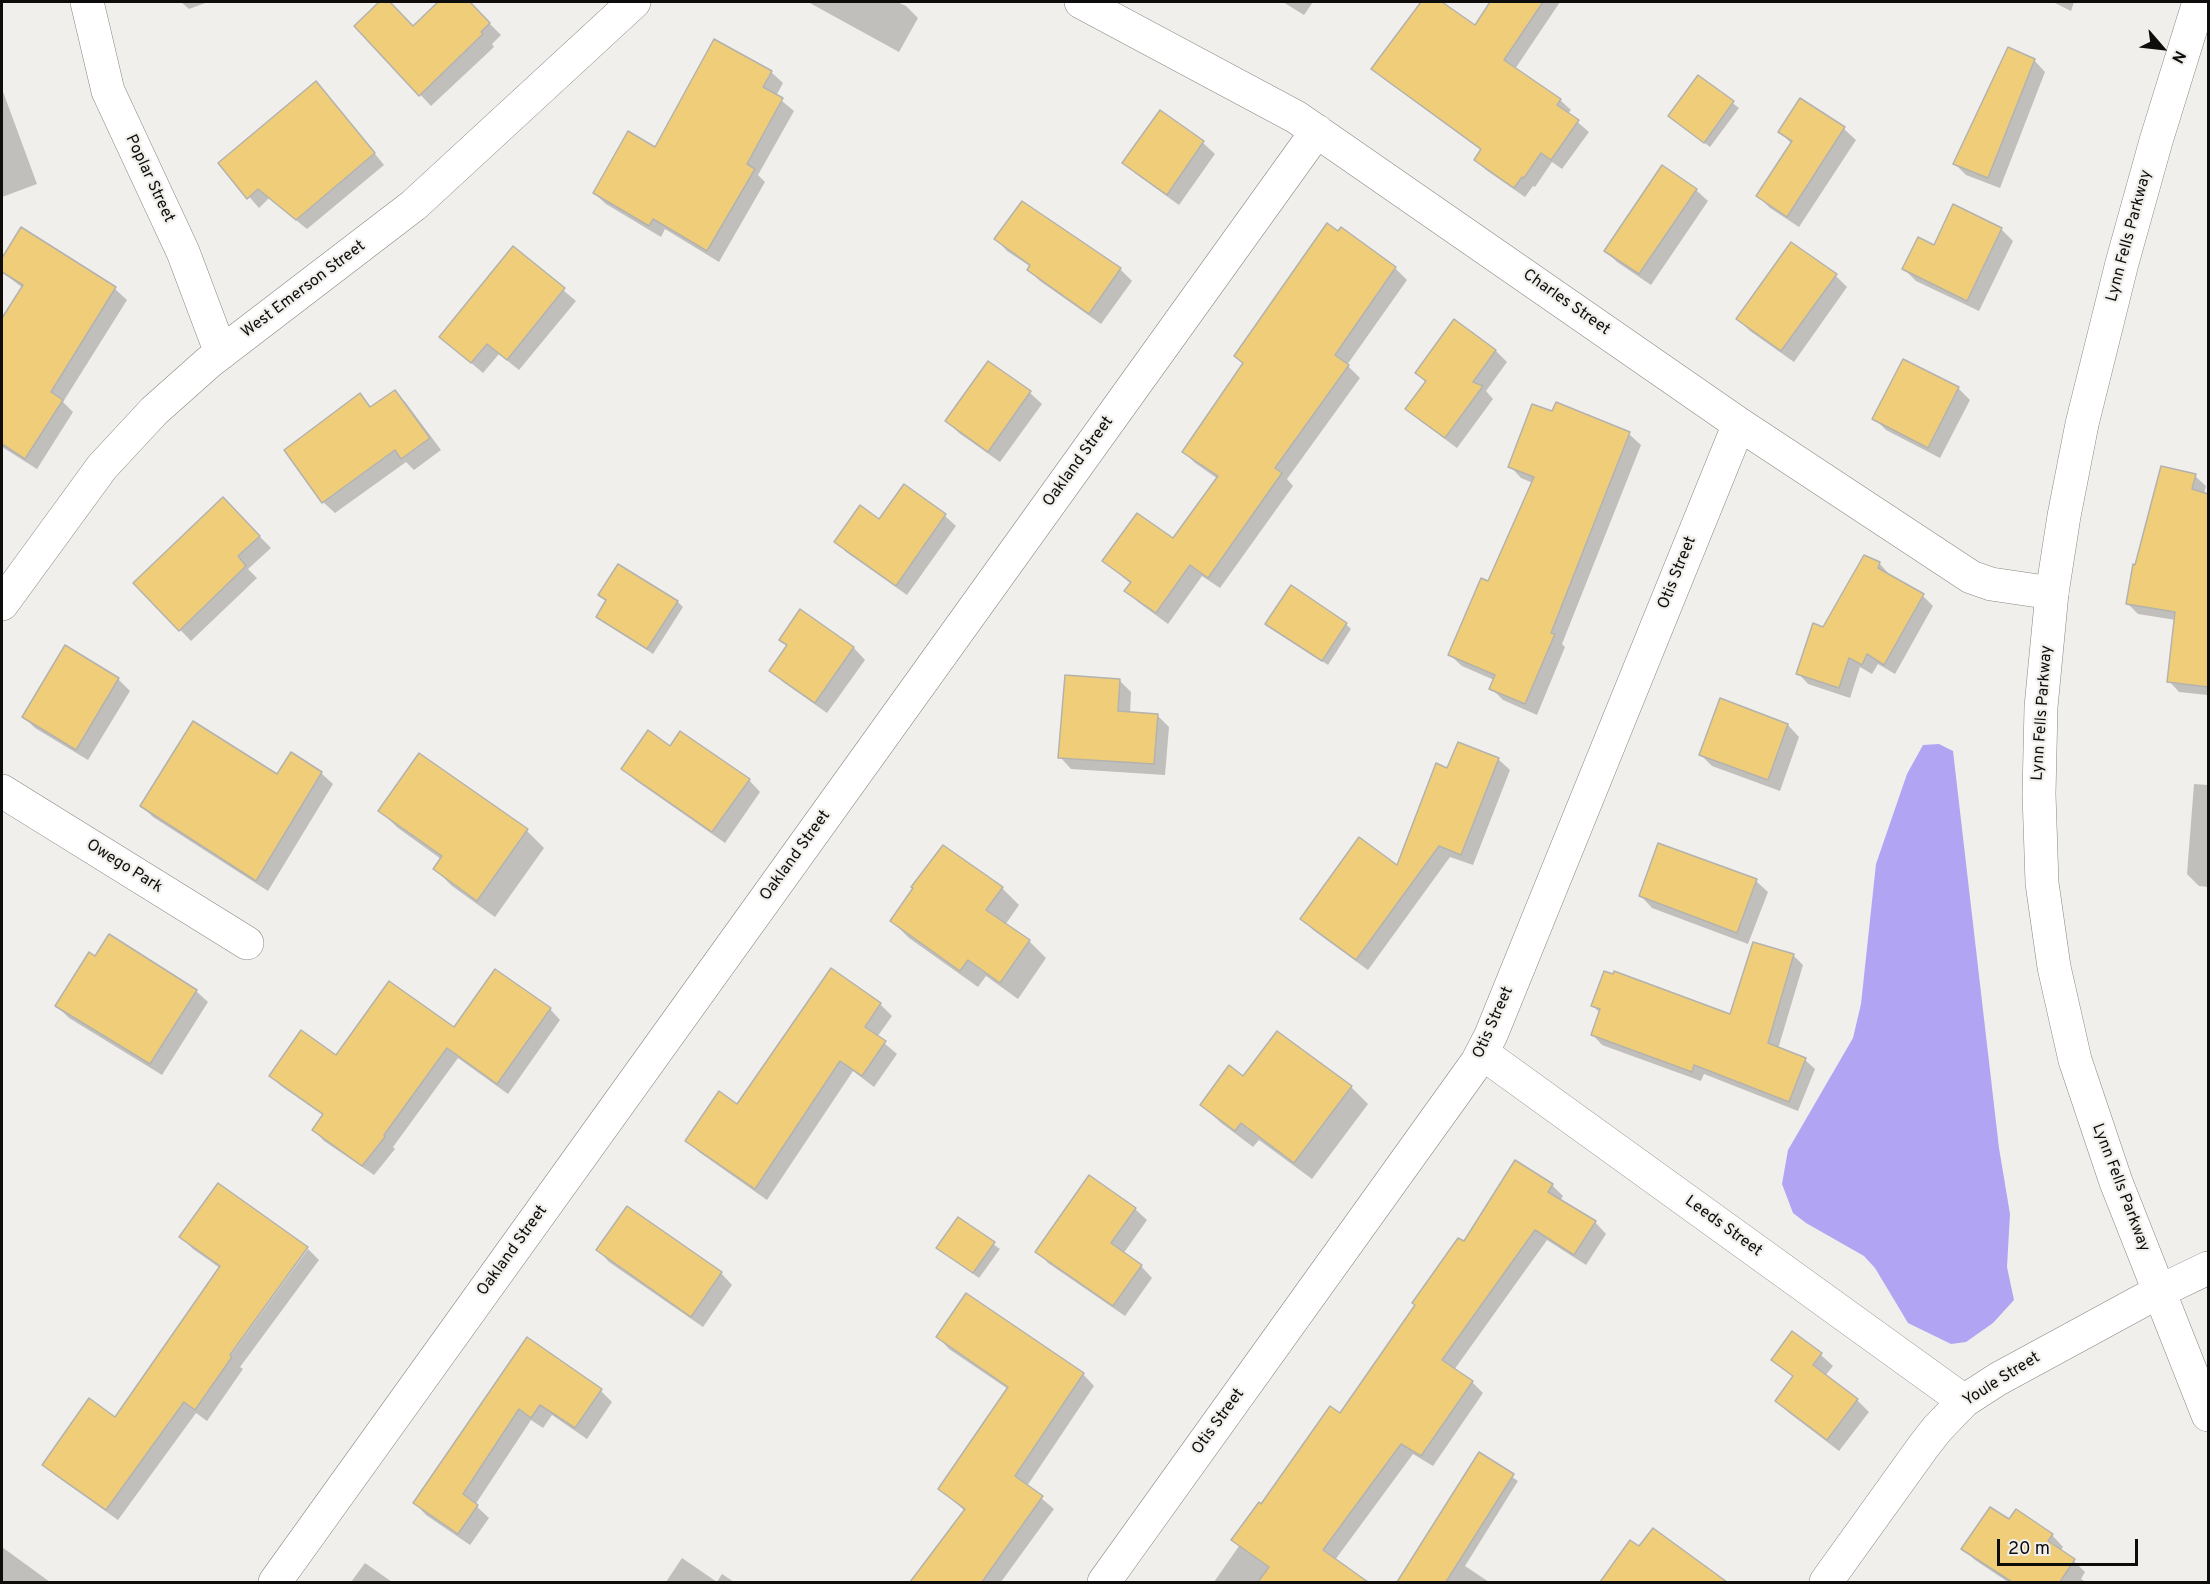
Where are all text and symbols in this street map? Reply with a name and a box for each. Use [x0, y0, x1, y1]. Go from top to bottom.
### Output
north arrow [2132, 18, 2192, 78]
text: N [2166, 47, 2189, 66]
street label: Poplar Street [120, 132, 178, 226]
street label: Lynn Fells Parkway [2103, 168, 2157, 304]
street label: West Emerson Street [238, 237, 370, 343]
street label: Charles Street [1519, 266, 1613, 340]
street label: Oakland Street [1040, 413, 1118, 511]
street label: Otis Street [1655, 534, 1701, 612]
street label: Lynn Fells Parkway [2029, 645, 2057, 781]
street label: Oakland Street [757, 807, 835, 905]
street label: Owego Park [82, 836, 166, 898]
street label: Otis Street [1470, 984, 1518, 1062]
street label: Lynn Fells Parkway [2087, 1121, 2153, 1255]
street label: Leeds Street [1681, 1192, 1765, 1262]
street label: Oakland Street [474, 1202, 552, 1300]
street label: Youle Street [1960, 1349, 2044, 1411]
street label: Otis Street [1189, 1385, 1249, 1459]
scale bar [2000, 1527, 2141, 1565]
text: 20 m [2008, 1538, 2050, 1561]

